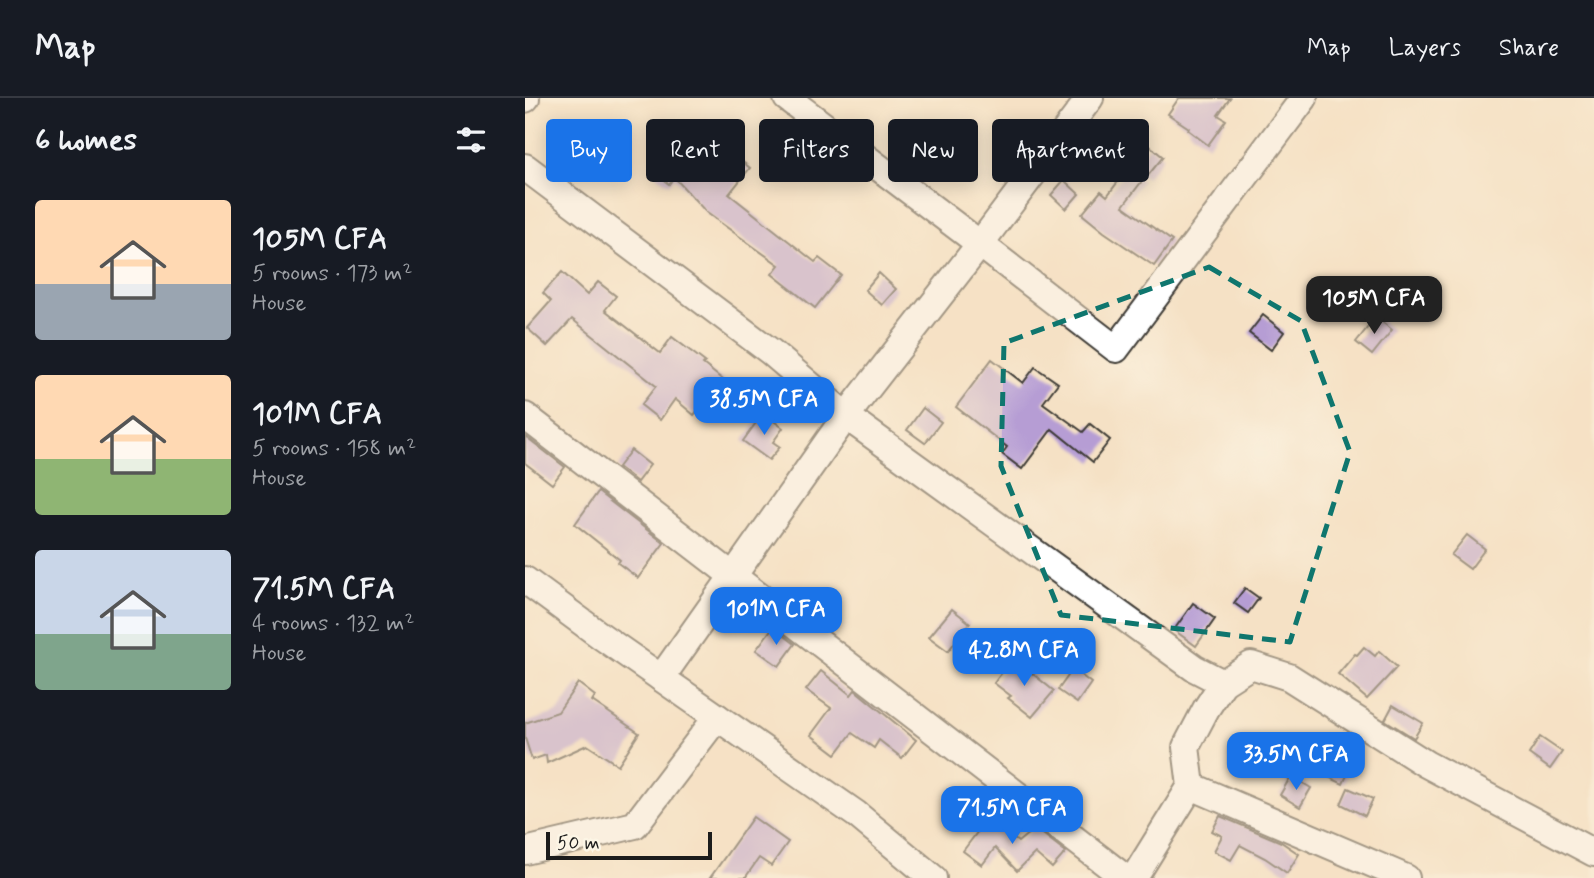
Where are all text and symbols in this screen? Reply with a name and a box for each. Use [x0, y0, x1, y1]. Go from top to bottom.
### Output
text: Map [35, 26, 95, 70]
text: Map [1307, 33, 1351, 64]
text: Layers [1389, 33, 1461, 64]
text: Share [1499, 33, 1559, 64]
chip: Buy [546, 119, 632, 182]
chip: Rent [646, 119, 745, 182]
chip: Filters [759, 119, 874, 182]
chip: New [888, 119, 978, 182]
chip: Apartment [992, 119, 1149, 182]
text: 6 homes [35, 121, 137, 160]
icon: filters [452, 121, 490, 159]
text: 105M CFA [252, 220, 387, 259]
icon: home [91, 228, 175, 312]
text: 5 rooms · 173 m² [252, 259, 412, 289]
pin: 105M CFA [1302, 276, 1446, 336]
text: 105M CFA [1322, 284, 1426, 314]
text: House [252, 289, 306, 319]
pin: 38.5M CFA [684, 378, 844, 437]
text: 38.5M CFA [709, 385, 819, 415]
text: 101M CFA [252, 395, 382, 434]
icon: home [91, 403, 175, 487]
text: 5 rooms · 158 m² [252, 434, 416, 464]
text: House [252, 464, 306, 494]
text: 71.5M CFA [252, 570, 395, 609]
icon: home [91, 578, 175, 662]
pin: 101M CFA [704, 588, 848, 647]
text: 101M CFA [726, 595, 826, 625]
text: 4 rooms · 132 m² [252, 609, 414, 639]
pin: 42.8M CFA [944, 628, 1104, 688]
text: 42.8M CFA [969, 636, 1079, 666]
text: House [252, 639, 306, 669]
pin: 33.5M CFA [1216, 732, 1376, 792]
text: 33.5M CFA [1243, 740, 1349, 770]
pin: 71.5M CFA [932, 786, 1092, 846]
text: 71.5M CFA [957, 794, 1067, 824]
scale bar [546, 829, 712, 861]
text: 50 m [557, 831, 600, 856]

